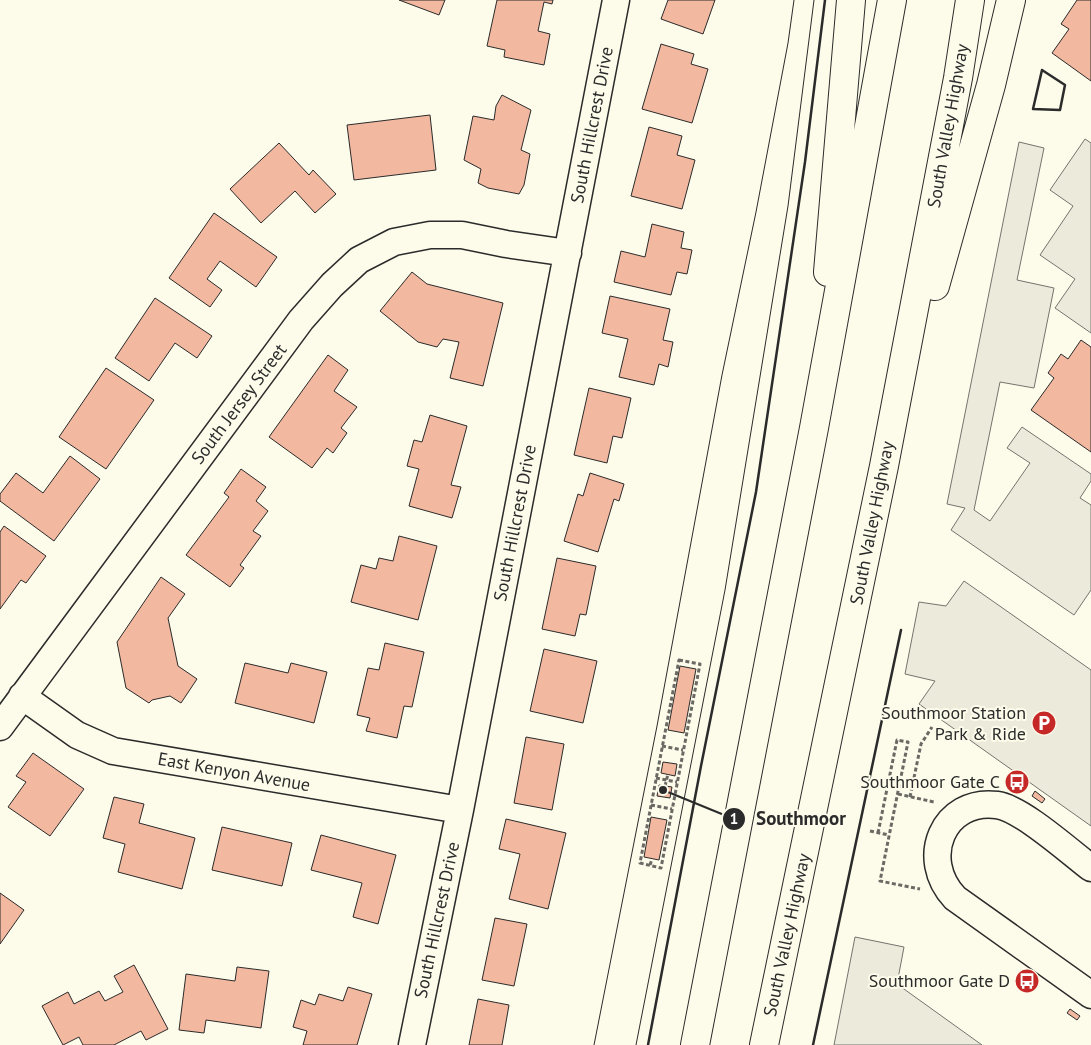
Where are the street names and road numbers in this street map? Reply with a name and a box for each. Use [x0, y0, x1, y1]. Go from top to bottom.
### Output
street label: South Valley Highway [922, 42, 973, 210]
street label: South Hillcrest Drive [565, 45, 618, 205]
street label: South Jersey Street [186, 339, 291, 469]
street label: South Valley Highway [844, 439, 899, 607]
street label: South Hillcrest Drive [488, 443, 541, 603]
street label: East Kenyon Avenue [156, 747, 312, 796]
street label: South Hillcrest Drive [409, 840, 464, 1000]
street label: South Valley Highway [758, 851, 815, 1019]

